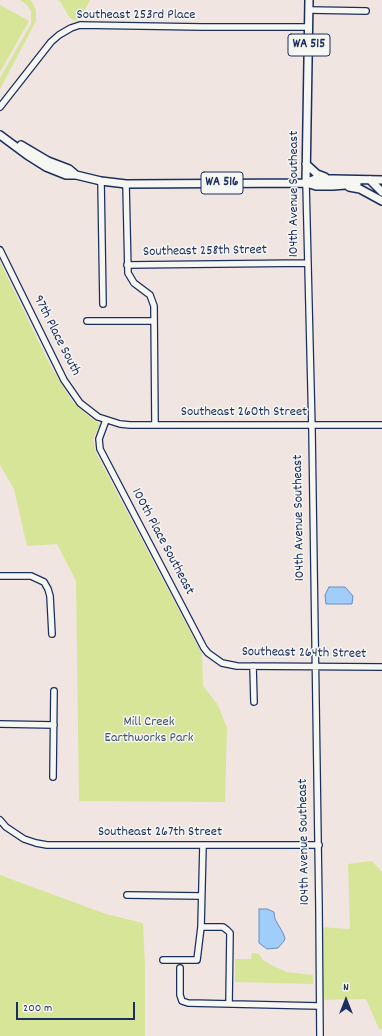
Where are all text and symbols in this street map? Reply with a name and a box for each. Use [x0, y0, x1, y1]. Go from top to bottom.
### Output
street label: Southeast 253rd Place [77, 8, 195, 24]
road number: WA 515 [288, 34, 330, 56]
street label: 104th Avenue Southeast [287, 131, 303, 257]
road number: WA 516 [201, 172, 243, 194]
street label: Southeast 258th Street [143, 243, 267, 261]
street label: 97th Place South [29, 293, 83, 379]
street label: Southeast 260th Street [181, 405, 307, 421]
street label: 104th Avenue Southeast [290, 455, 310, 581]
street label: 100th Place Southeast [127, 486, 197, 598]
street label: Southeast 264th Street [242, 645, 366, 663]
park label: Mill Creek Earthworks Park [105, 715, 193, 748]
street label: 104th Avenue Southeast [295, 779, 315, 905]
street label: Southeast 267th Street [98, 825, 222, 841]
north arrow [326, 980, 366, 1020]
text: N [343, 980, 349, 996]
scale bar [18, 994, 137, 1020]
text: 200 m [23, 1000, 52, 1017]

